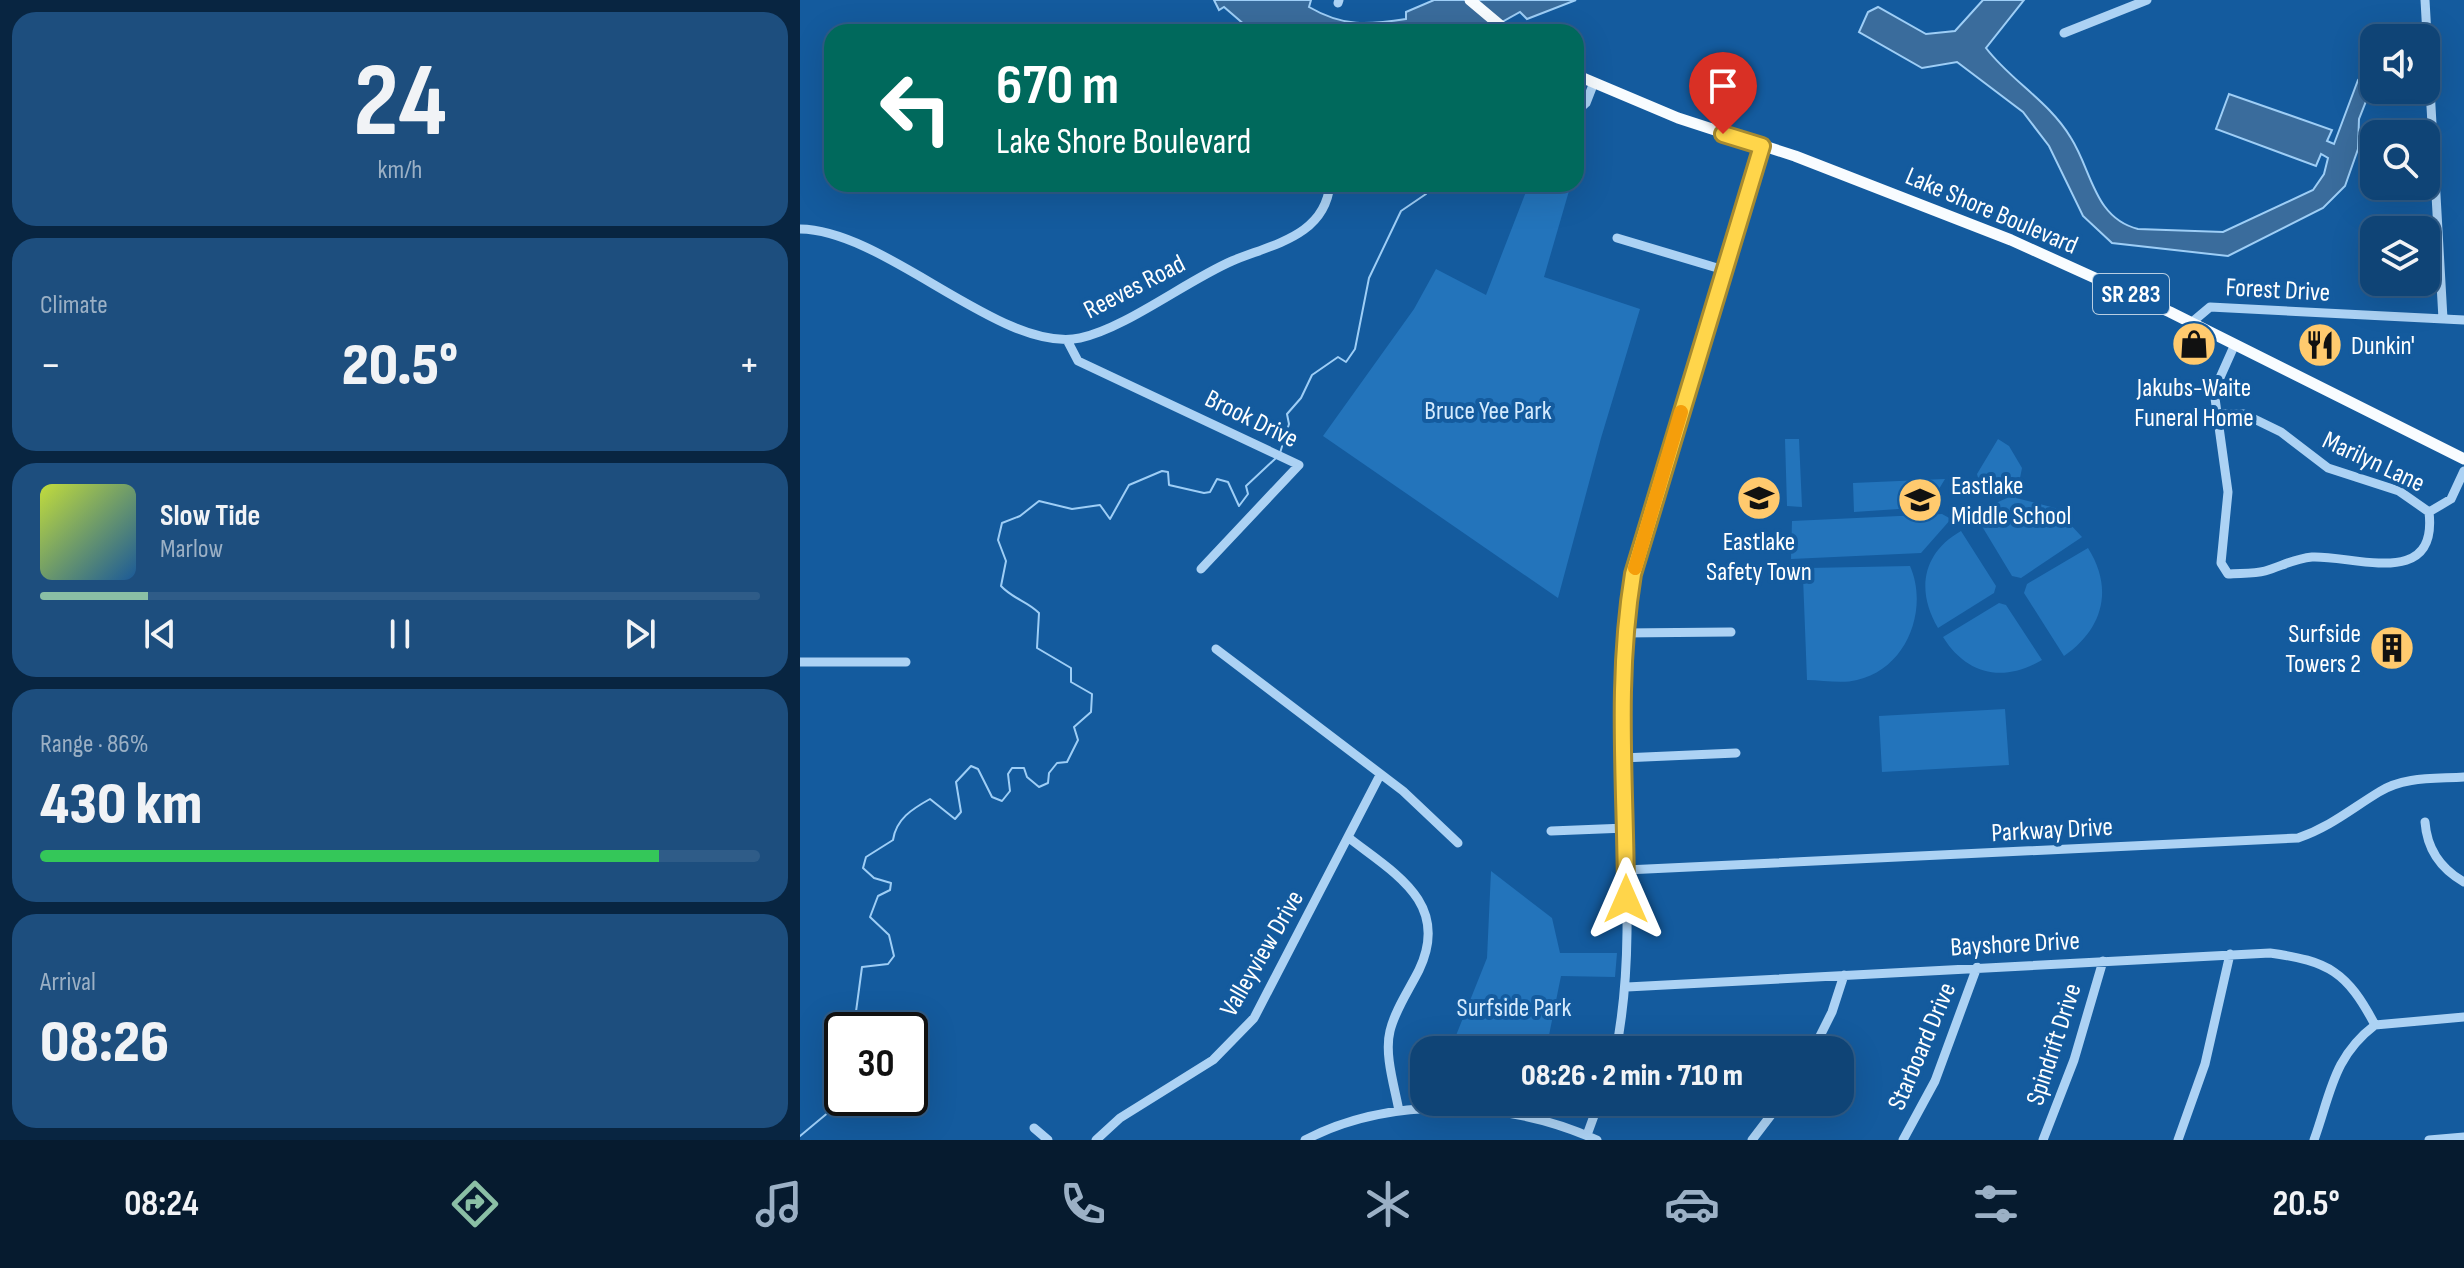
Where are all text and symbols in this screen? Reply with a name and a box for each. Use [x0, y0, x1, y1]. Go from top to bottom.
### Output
map controls [2360, 24, 2440, 296]
button: sound [2360, 24, 2440, 104]
text: 24 [353, 40, 447, 165]
pin [1689, 52, 1757, 134]
text: 670 m [996, 53, 1119, 120]
icon: left [864, 56, 968, 160]
icon: arrive [1701, 64, 1745, 108]
button: search [2360, 120, 2440, 200]
text: Lake Shore Boulevard [996, 121, 1251, 164]
text: km/h [378, 155, 422, 186]
street label: Lake Shore Boulevard [1901, 161, 2082, 262]
button: layers [2360, 216, 2440, 296]
street label: Reeves Road [1079, 249, 1191, 326]
street label: Forest Drive [2225, 272, 2331, 309]
road number: SR 283 [2093, 274, 2169, 314]
text: Climate [40, 290, 108, 321]
shop icon: Jakubs-Waite Funeral Home [2170, 320, 2218, 368]
restaurant icon: Dunkin' [2296, 321, 2344, 369]
text: 20.5° [342, 330, 458, 402]
place label: Dunkin' [2351, 331, 2415, 362]
text: − [40, 339, 62, 392]
text: + [738, 339, 760, 392]
place label: Jakubs-Waite Funeral Home [2134, 373, 2254, 434]
street label: Brook Drive [1200, 384, 1303, 455]
park label: Bruce Yee Park [1424, 396, 1552, 427]
street label: Marilyn Lane [2317, 425, 2429, 499]
place label: Eastlake Middle School [1951, 471, 2071, 532]
school or university icon: Eastlake Safety Town [1735, 474, 1783, 522]
school or university icon: Eastlake Middle School [1896, 476, 1944, 524]
text: Slow Tide [160, 498, 260, 534]
place label: Eastlake Safety Town [1706, 527, 1812, 588]
text: Marlow [160, 534, 223, 565]
icon: previous [138, 612, 182, 656]
icon: pause [378, 612, 422, 656]
icon: next [618, 612, 662, 656]
place label: Surfside Towers 2 [2285, 619, 2361, 680]
building icon: Surfside Towers 2 [2368, 624, 2416, 672]
text: Range · 86% [40, 729, 149, 760]
text: 430 km [40, 769, 202, 841]
street label: Parkway Drive [1990, 812, 2114, 849]
position arrow [1584, 857, 1668, 941]
street label: Valleyview Drive [1214, 885, 1311, 1022]
street label: Bayshore Drive [1949, 926, 2081, 963]
text: Arrival [40, 967, 96, 998]
street label: Starboard Drive [1882, 978, 1963, 1115]
street label: Spindrift Drive [2020, 980, 2089, 1109]
park label: Surfside Park [1457, 993, 1572, 1024]
text: 08:26 [40, 1007, 169, 1079]
speed limit sign: 30 [824, 1012, 928, 1116]
text: 08:26 · 2 min · 710 m [1521, 1058, 1743, 1094]
icon: directions [447, 1176, 503, 1232]
icon: music [751, 1176, 807, 1232]
icon: phone [1055, 1176, 1111, 1232]
icon: climate [1360, 1176, 1416, 1232]
icon: car [1664, 1176, 1720, 1232]
icon: filters [1968, 1176, 2024, 1232]
text: 08:24 [124, 1183, 199, 1226]
text: 20.5° [2272, 1183, 2340, 1226]

